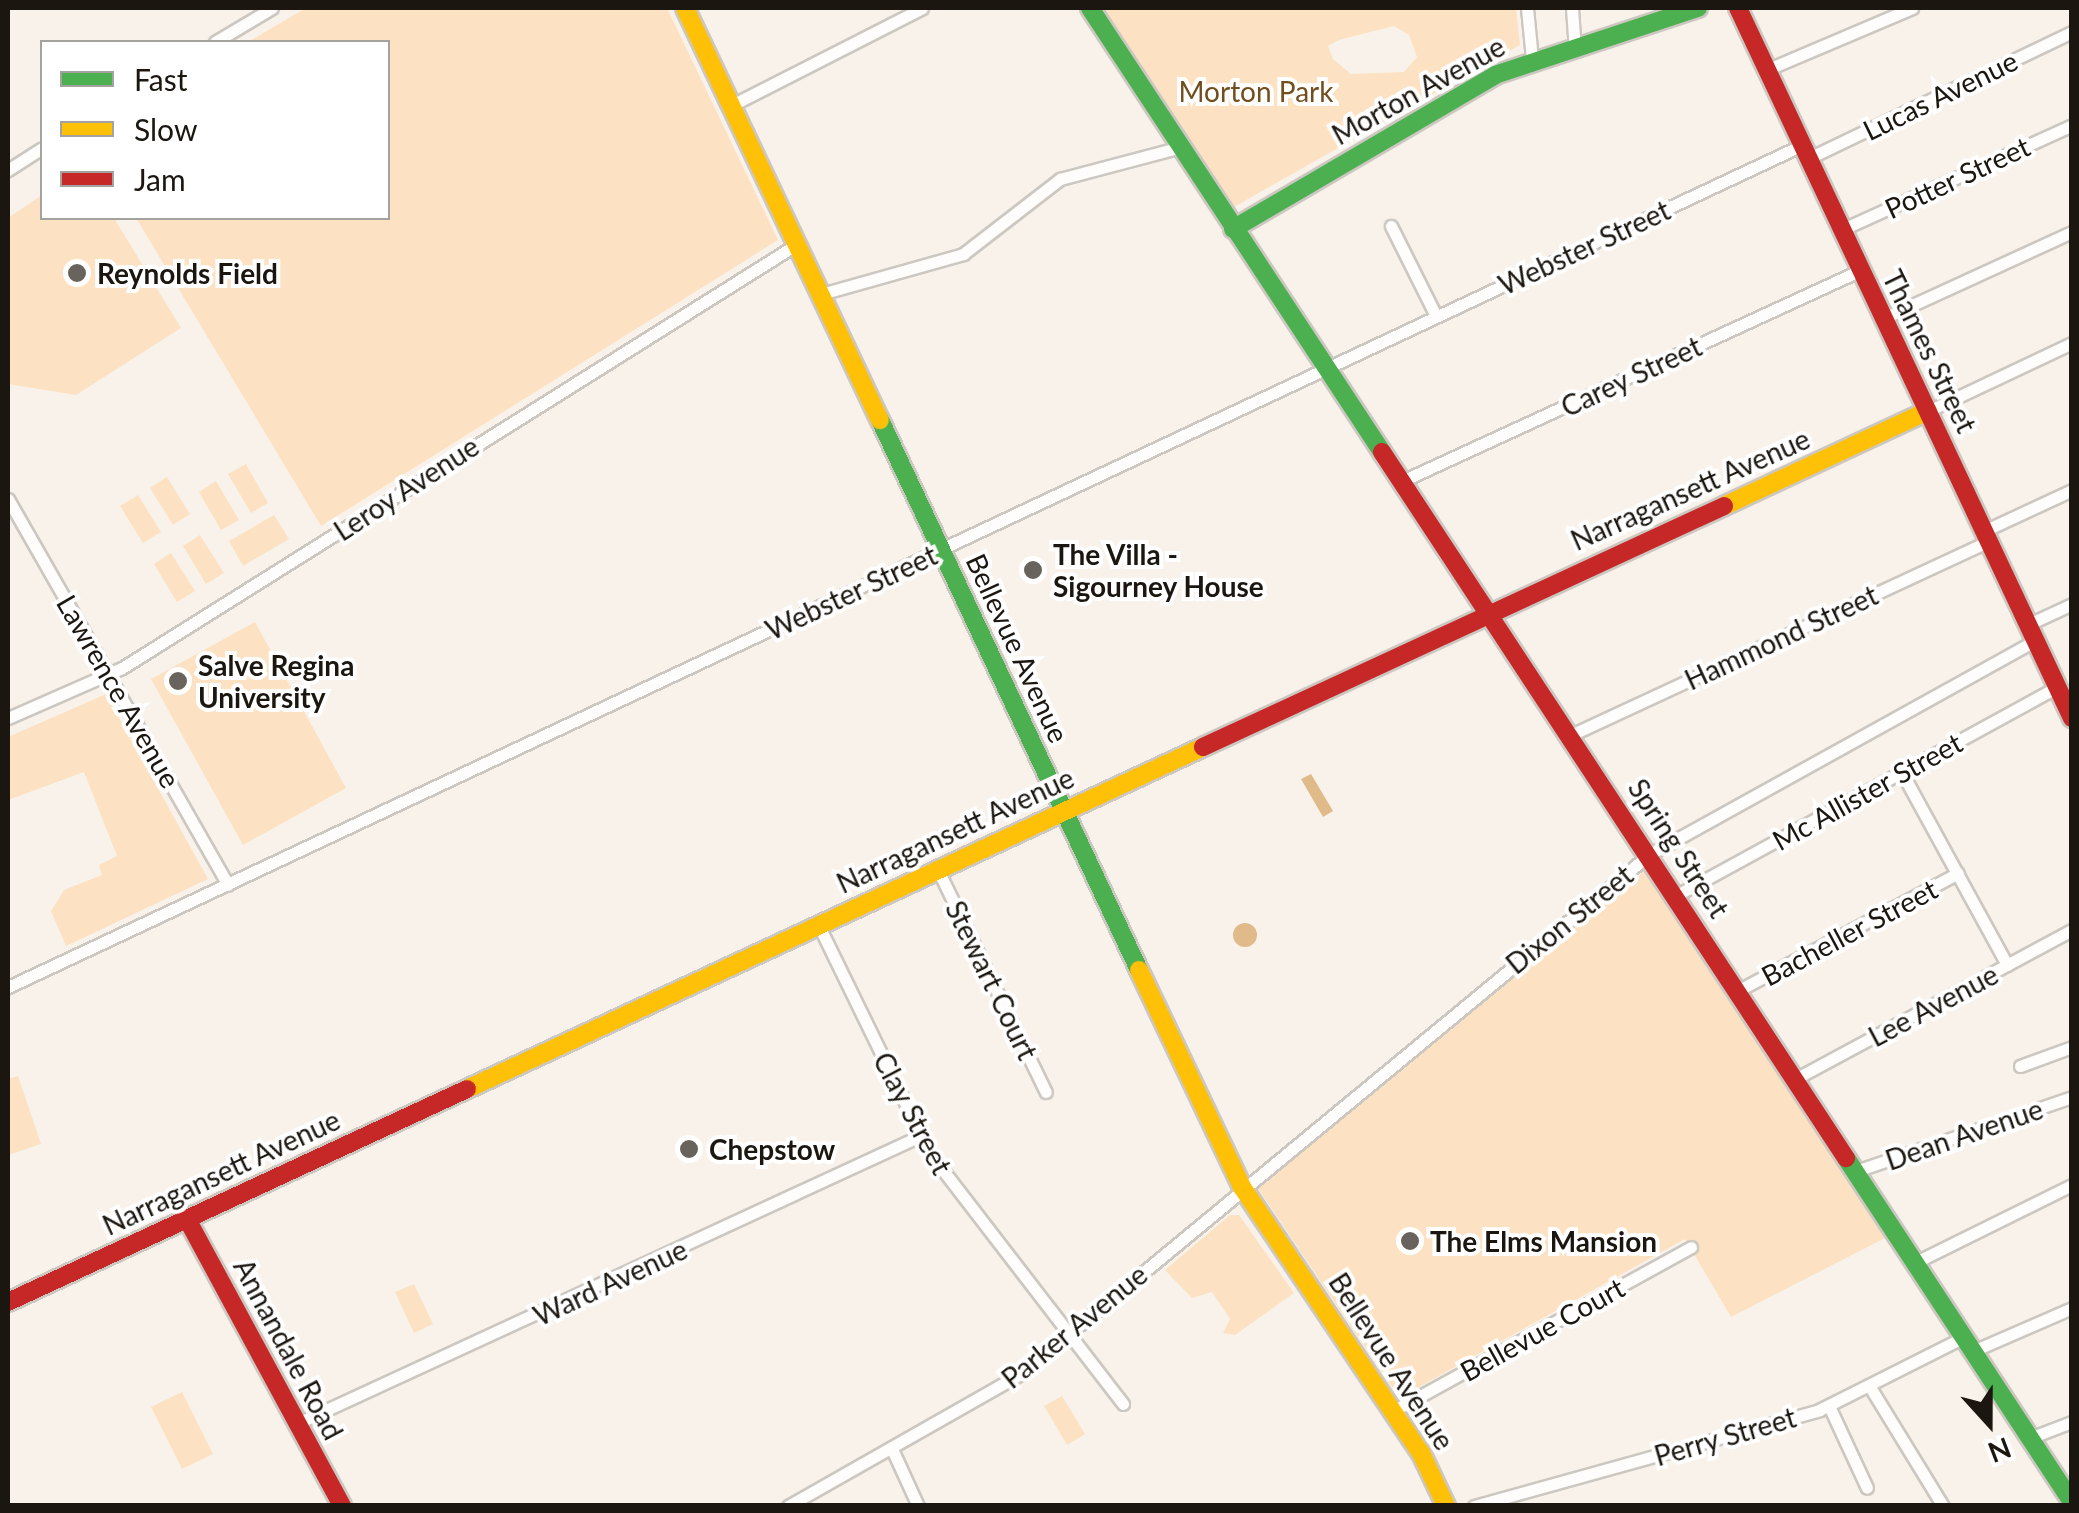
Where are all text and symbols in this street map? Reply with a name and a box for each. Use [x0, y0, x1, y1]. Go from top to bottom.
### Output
street label: Morton Avenue [1325, 29, 1511, 151]
legend [40, 40, 390, 220]
street label: Lucas Avenue [1857, 43, 2023, 147]
text: Fast [134, 61, 188, 97]
park label: Morton Park [1179, 74, 1333, 108]
text: Slow [134, 111, 197, 147]
street label: Potter Street [1879, 129, 2035, 225]
text: Jam [134, 161, 186, 197]
street label: Webster Street [1493, 193, 1675, 301]
place label: Reynolds Field [97, 256, 278, 290]
marker: Reynolds Field [66, 262, 88, 284]
street label: Thames Street [1876, 264, 1984, 438]
street label: Carey Street [1555, 329, 1707, 423]
street label: Narragansett Avenue [1565, 421, 1815, 557]
street label: Leroy Avenue [327, 428, 485, 548]
place label: The Villa - Sigourney House [1053, 537, 1264, 603]
street label: Webster Street [760, 538, 942, 646]
street label: Bellevue Avenue [959, 548, 1077, 748]
marker: The Villa - Sigourney House [1022, 559, 1044, 581]
street label: Hammond Street [1679, 578, 1883, 696]
street label: Lawrence Avenue [50, 588, 188, 794]
place label: Salve Regina University [198, 648, 354, 714]
marker: Salve Regina University [167, 670, 189, 692]
street label: Mc Allister Street [1766, 725, 1968, 857]
street label: Narragansett Avenue [831, 760, 1079, 900]
street label: Spring Street [1622, 772, 1736, 924]
street label: Dixon Street [1499, 858, 1639, 980]
street label: Bacheller Street [1755, 871, 1943, 993]
street label: Stewart Court [939, 895, 1045, 1065]
street label: Lee Avenue [1862, 957, 2004, 1053]
street label: Clay Street [867, 1046, 959, 1180]
street label: Dean Avenue [1880, 1091, 2048, 1177]
street label: Narragansett Avenue [97, 1102, 345, 1242]
place label: Chepstow [709, 1132, 835, 1166]
marker: Chepstow [678, 1138, 700, 1160]
place label: The Elms Mansion [1430, 1224, 1657, 1258]
marker: The Elms Mansion [1399, 1230, 1421, 1252]
street label: Ward Avenue [527, 1232, 693, 1332]
street label: Annandale Road [227, 1253, 351, 1445]
street label: Parker Avenue [994, 1257, 1154, 1395]
street label: Bellevue Avenue [1322, 1266, 1462, 1456]
street label: Bellevue Court [1454, 1270, 1630, 1388]
north arrow [1939, 1373, 2039, 1473]
street label: Perry Street [1650, 1400, 1800, 1472]
text: N [1984, 1431, 2016, 1471]

